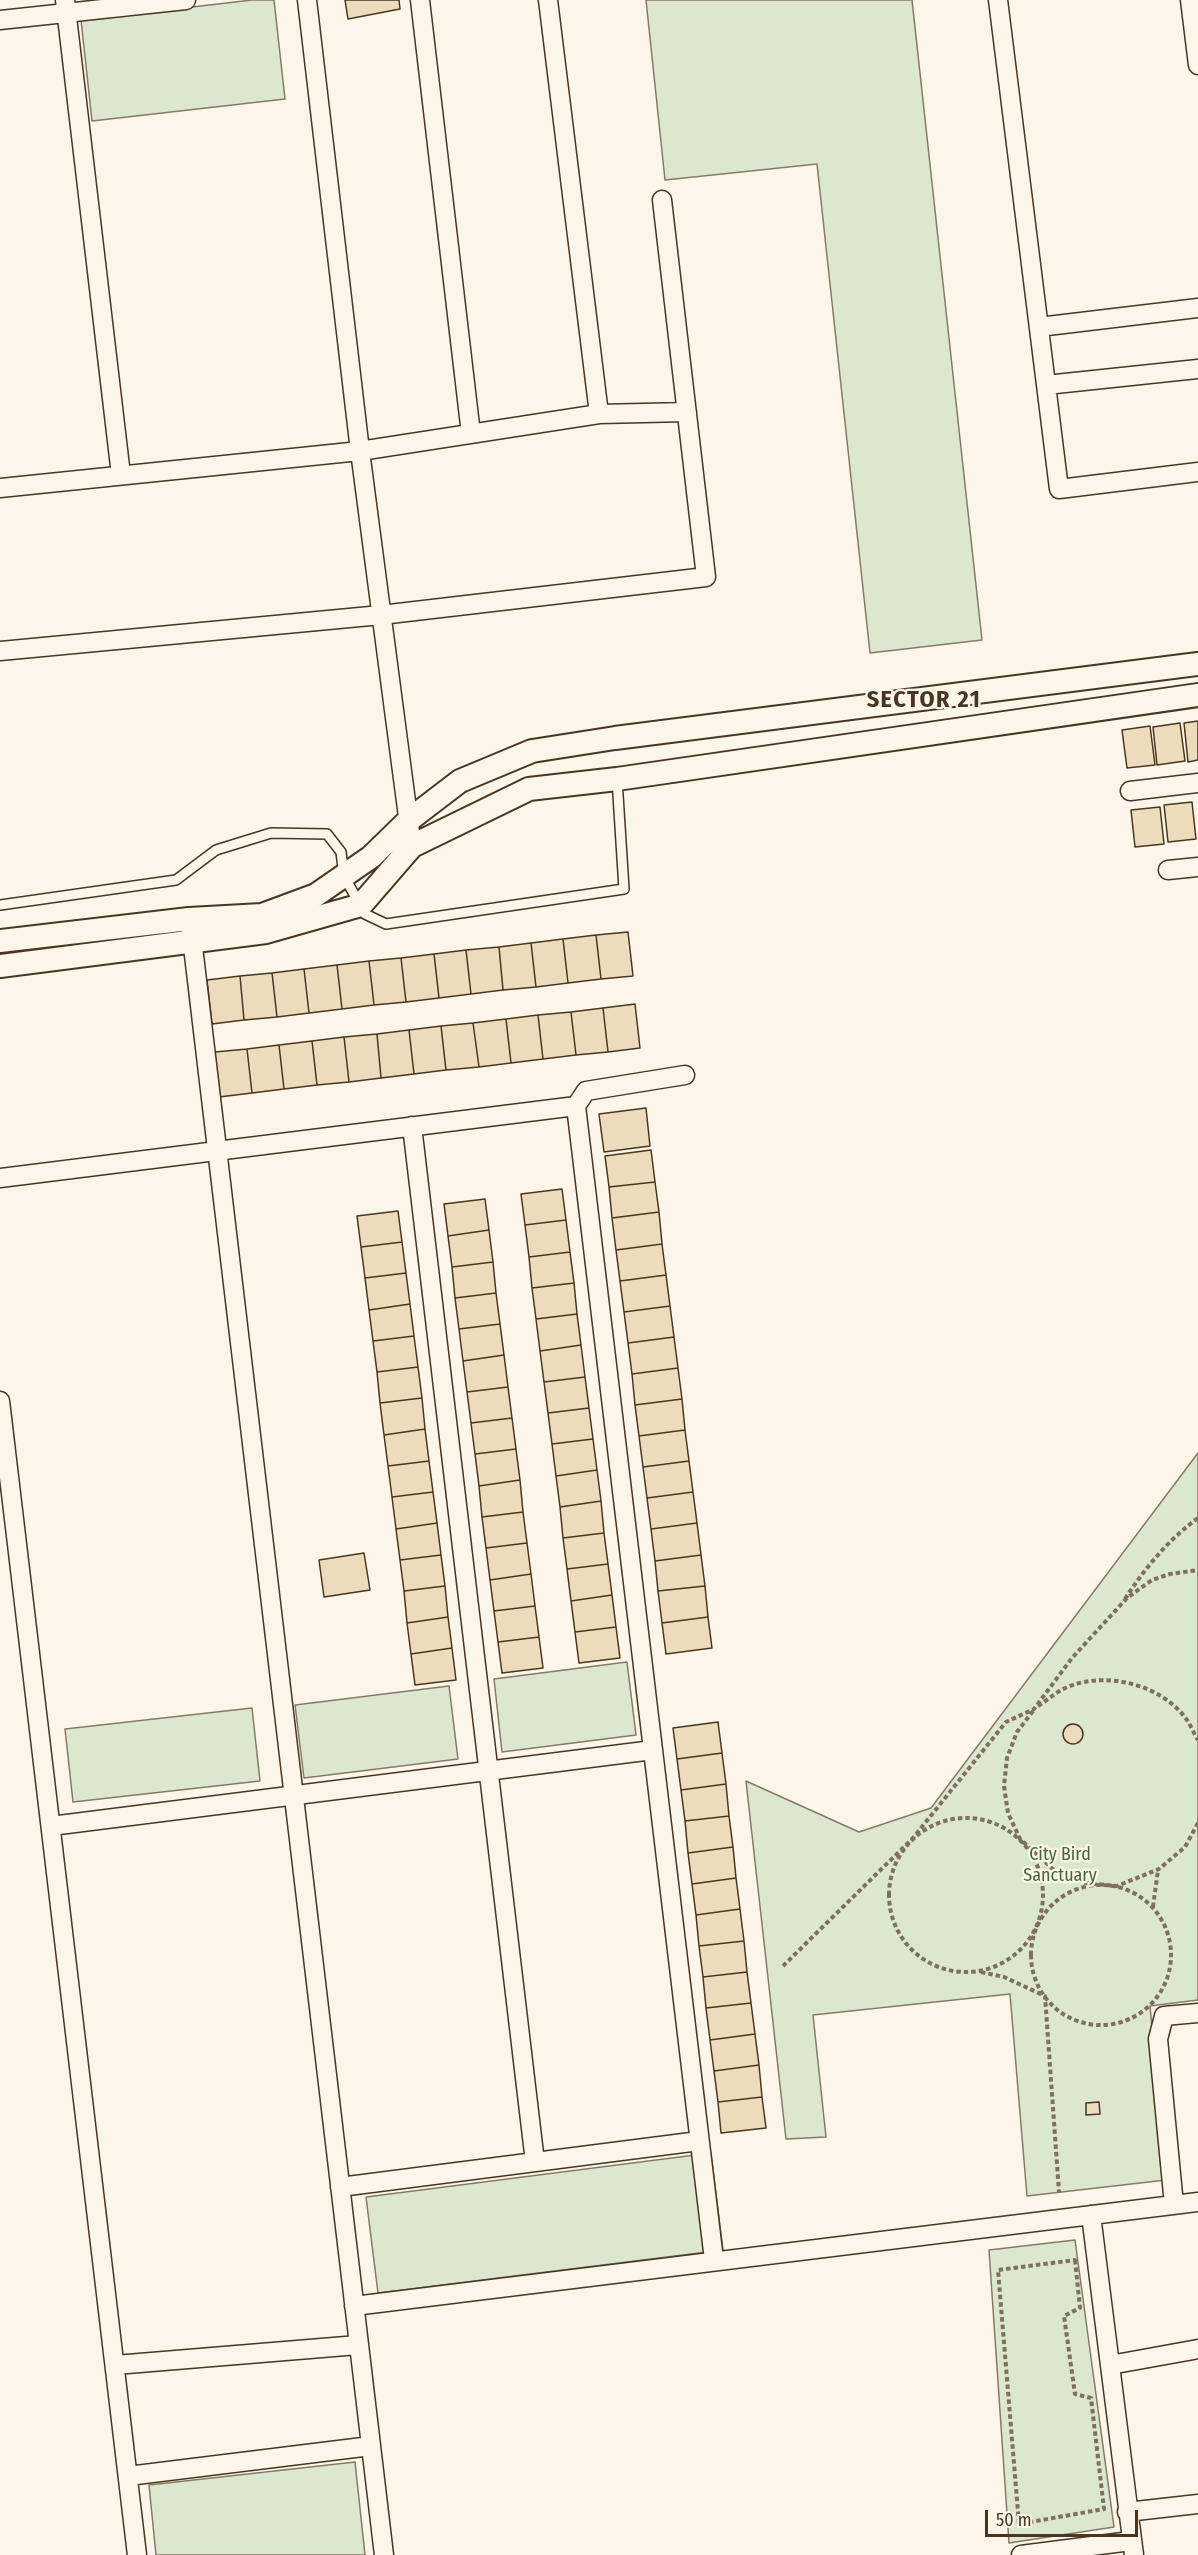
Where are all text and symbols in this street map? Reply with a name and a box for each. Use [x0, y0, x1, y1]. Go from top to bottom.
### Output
district label: SECTOR 21 [867, 686, 981, 714]
park label: City Bird Sanctuary [1023, 1844, 1097, 1886]
scale bar [988, 2498, 1141, 2536]
text: 50 m [996, 2509, 1032, 2531]

